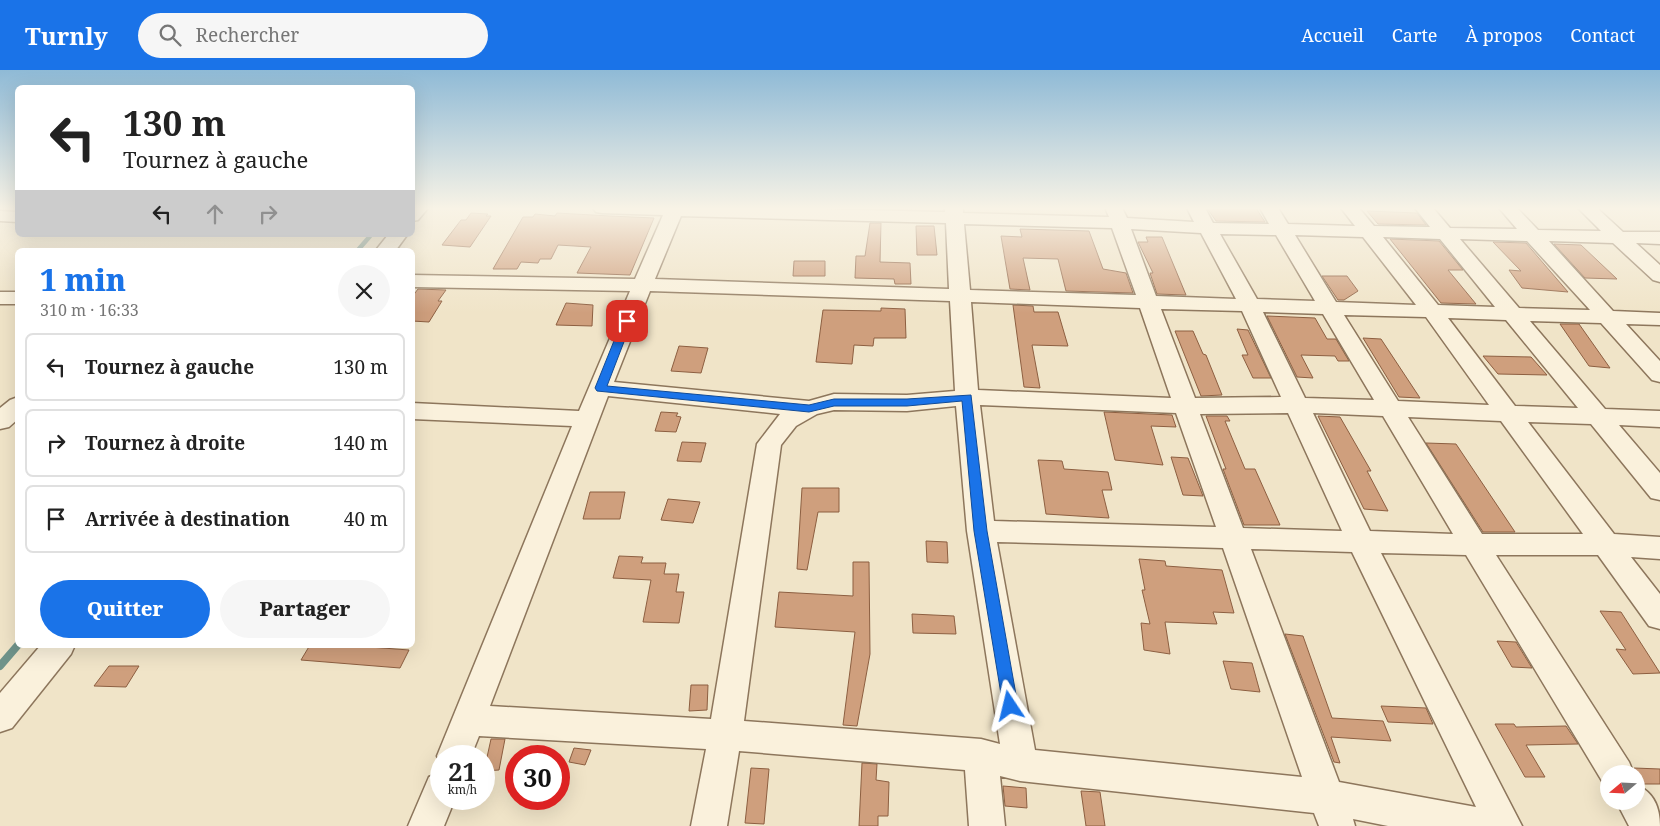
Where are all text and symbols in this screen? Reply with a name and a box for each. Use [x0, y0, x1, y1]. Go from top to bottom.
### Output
search box [138, 13, 488, 58]
text: Turnly [25, 19, 108, 52]
icon: search [156, 21, 184, 49]
text: Rechercher [196, 22, 299, 48]
text: Accueil [1301, 23, 1364, 47]
text: Carte [1392, 23, 1437, 47]
text: À propos [1465, 23, 1542, 47]
text: Contact [1570, 23, 1635, 47]
text: 130 m [123, 99, 226, 146]
icon: left [40, 105, 105, 170]
text: Tournez à gauche [123, 144, 308, 174]
icon: left [148, 200, 176, 228]
icon: ahead [201, 200, 229, 228]
icon: right [254, 200, 282, 228]
text: 1 min [40, 259, 126, 300]
button: close [338, 265, 390, 317]
text: 310 m · 16:33 [40, 299, 139, 321]
pin [606, 300, 648, 342]
icon: arrive [613, 307, 641, 335]
icon: left [42, 353, 70, 381]
text: Tournez à gauche [85, 354, 254, 380]
text: 130 m [333, 354, 388, 380]
icon: right [42, 429, 70, 457]
text: Tournez à droite [85, 430, 245, 456]
text: 140 m [333, 430, 388, 456]
icon: arrive [42, 505, 70, 533]
text: Arrivée à destination [85, 506, 290, 532]
text: 40 m [344, 506, 388, 532]
button: Quitter [40, 580, 210, 638]
button: Partager [220, 580, 390, 638]
position arrow [983, 679, 1035, 731]
speed limit sign: 30 [505, 745, 570, 810]
text: 21 [448, 754, 477, 788]
north arrow [1600, 765, 1645, 810]
map controls [1600, 765, 1645, 810]
text: km/h [448, 781, 477, 798]

